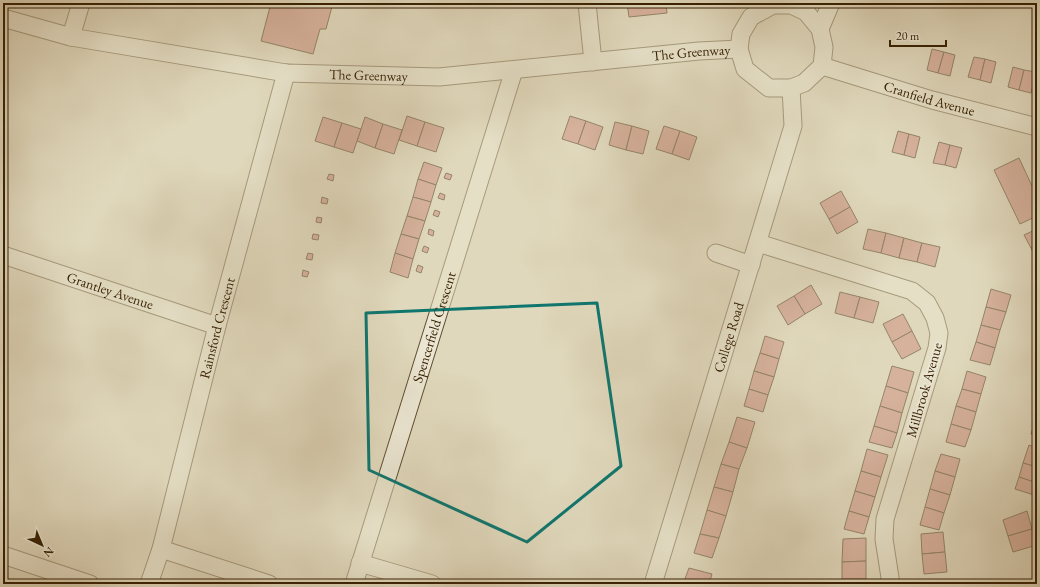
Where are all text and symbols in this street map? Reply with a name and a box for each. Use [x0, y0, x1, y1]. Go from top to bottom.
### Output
scale bar [890, 22, 946, 48]
text: 20 m [896, 28, 920, 44]
street label: The Greenway [651, 40, 732, 65]
street label: The Greenway [329, 65, 409, 85]
street label: Cranfield Avenue [881, 77, 977, 120]
street label: Grantley Avenue [65, 268, 156, 314]
street label: Spencerfield Crescent [408, 269, 460, 385]
street label: Rainsford Crescent [195, 275, 239, 380]
street label: College Road [709, 299, 748, 375]
street label: Millbrook Avenue [902, 340, 946, 440]
north arrow [22, 525, 62, 565]
text: N [41, 544, 57, 560]

